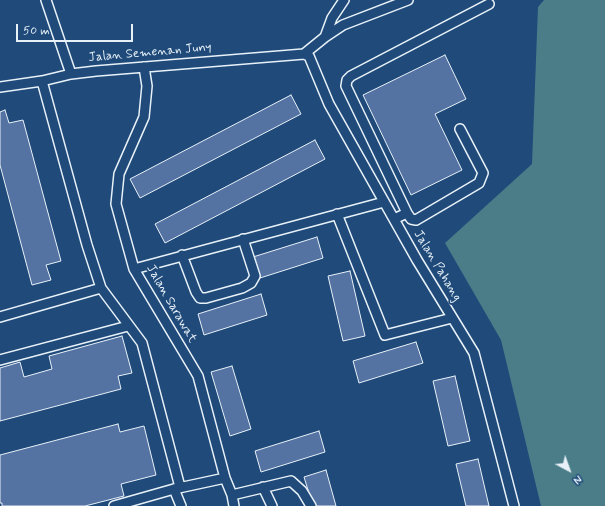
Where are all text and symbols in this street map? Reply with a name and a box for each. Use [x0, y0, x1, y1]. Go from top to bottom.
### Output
scale bar [18, 16, 135, 42]
text: 50 m [23, 23, 50, 39]
street label: Jalan Semenan Juny [88, 40, 212, 66]
street label: Jalan Pahang [410, 228, 464, 304]
street label: Jalan Sarawat [142, 262, 200, 346]
north arrow [549, 450, 589, 490]
text: N [570, 471, 584, 487]

